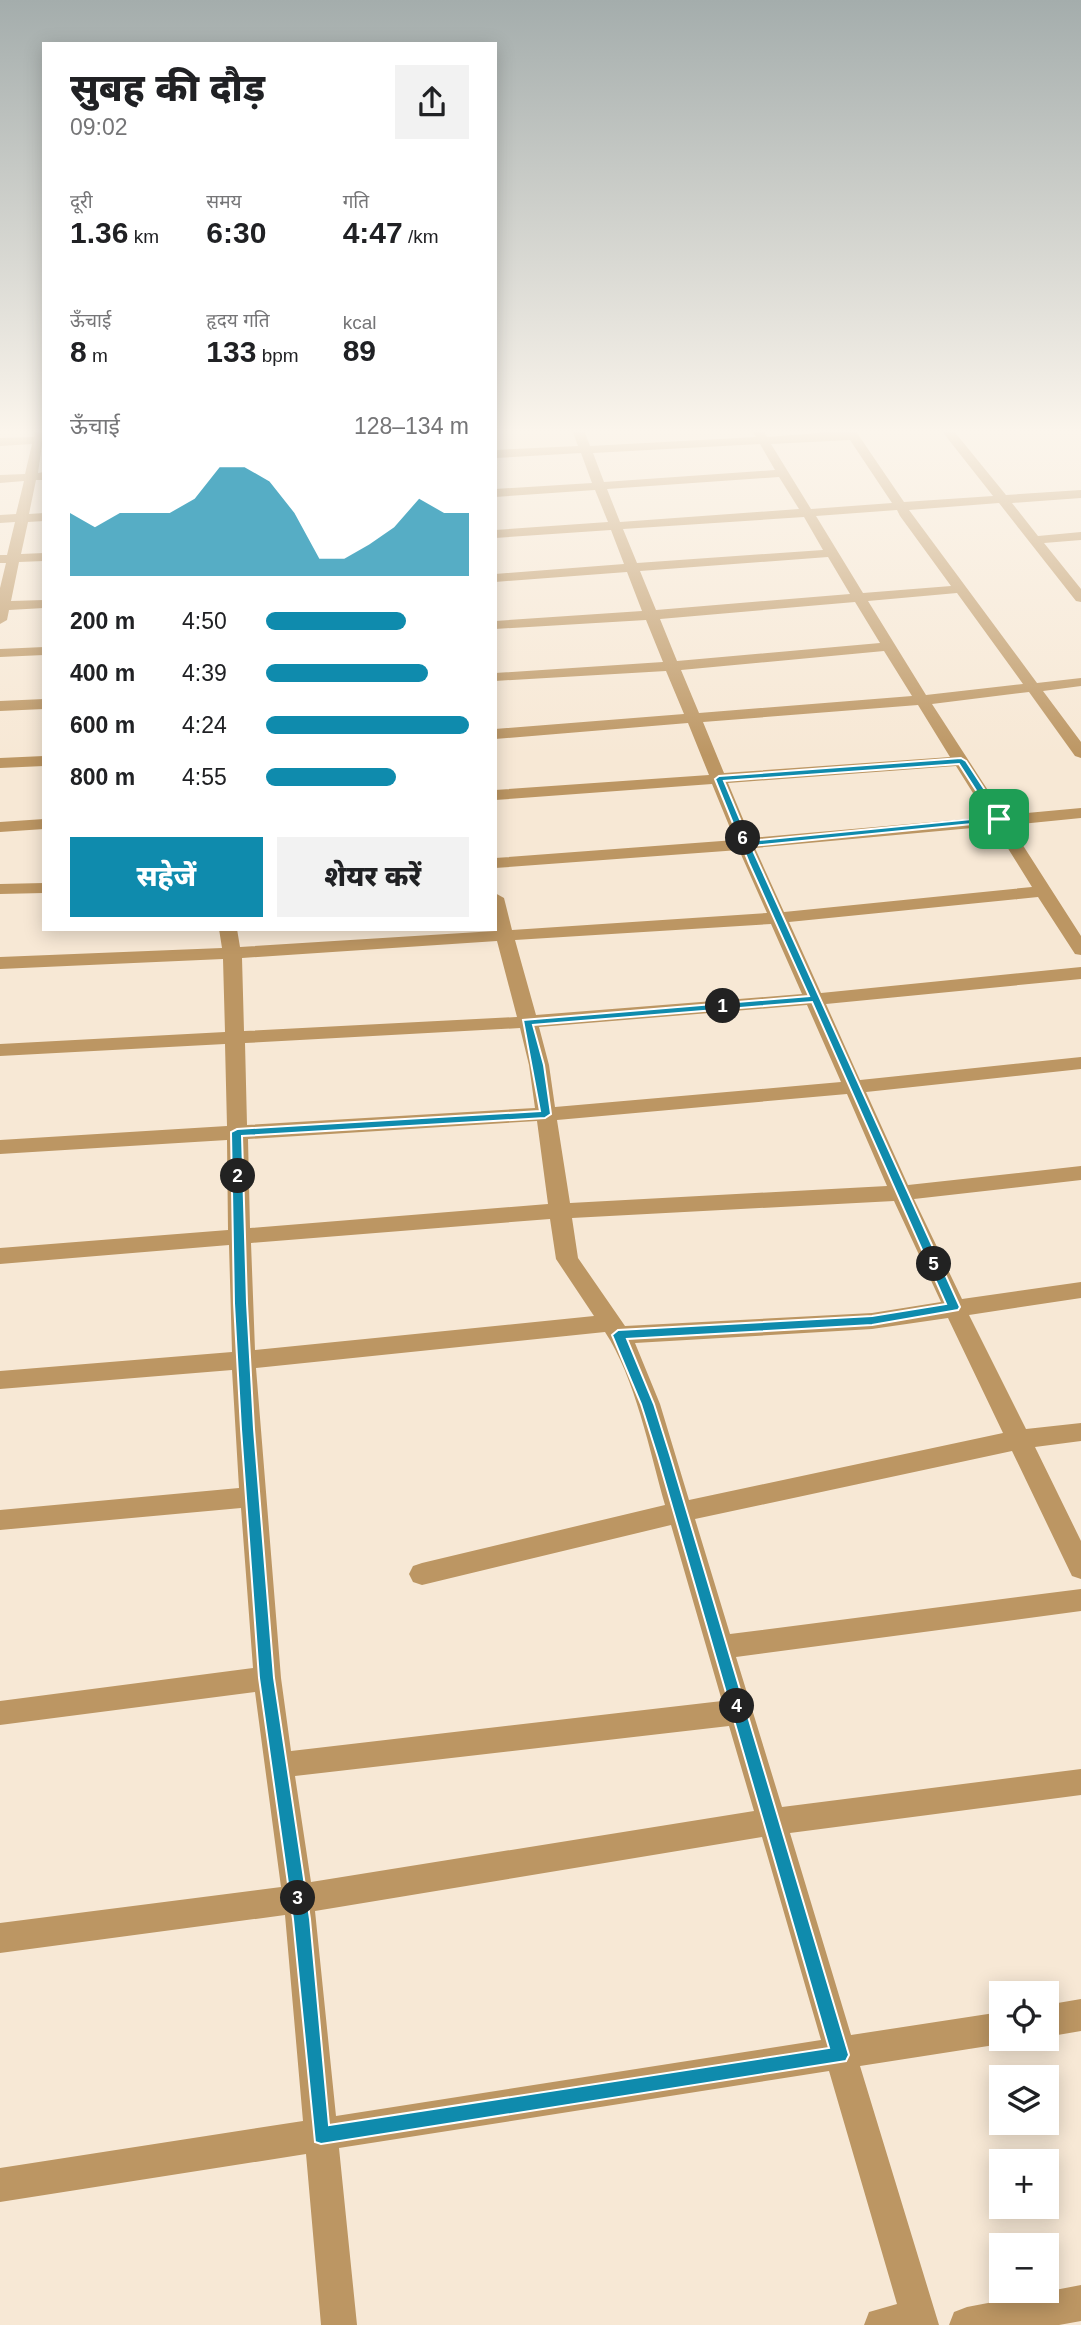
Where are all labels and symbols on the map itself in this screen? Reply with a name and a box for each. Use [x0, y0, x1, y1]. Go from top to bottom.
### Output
pin [969, 789, 1029, 849]
pin: 6 [726, 820, 760, 856]
pin: 1 [706, 988, 740, 1024]
pin: 2 [220, 1158, 256, 1194]
pin: 5 [916, 1246, 951, 1282]
pin: 4 [720, 1688, 754, 1724]
pin: 3 [280, 1881, 316, 1916]

